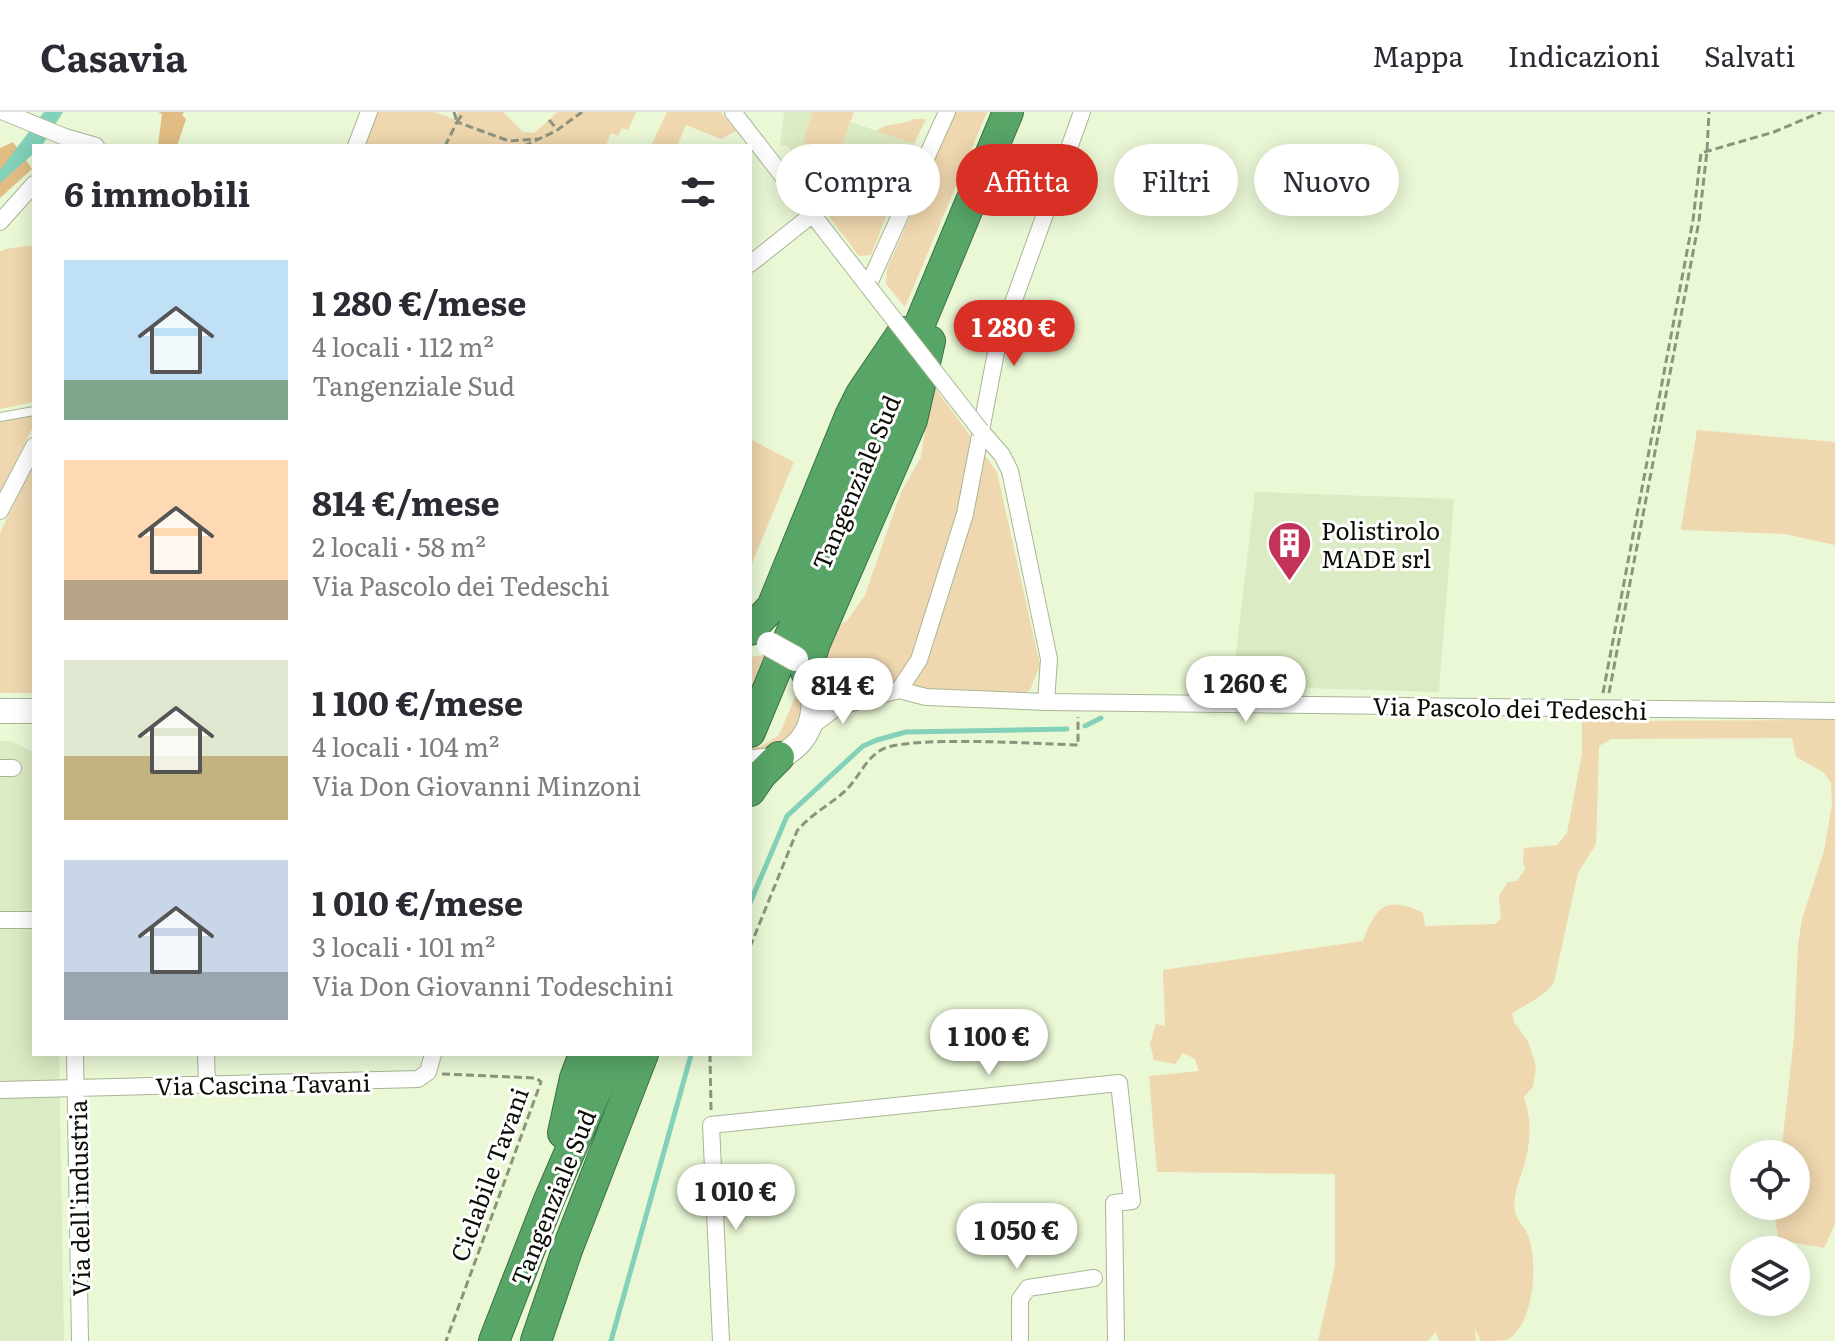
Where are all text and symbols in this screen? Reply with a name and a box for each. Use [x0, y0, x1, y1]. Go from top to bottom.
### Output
text: Casavia [40, 27, 187, 84]
text: Mappa [1372, 34, 1464, 76]
text: Indicazioni [1508, 34, 1660, 76]
text: Salvati [1704, 34, 1795, 76]
chip: Compra [776, 144, 940, 216]
chip: Affitta [956, 144, 1098, 216]
chip: Filtri [1114, 144, 1238, 216]
chip: Nuovo [1254, 144, 1399, 216]
text: 6 immobili [64, 167, 250, 217]
icon: filters [676, 170, 720, 214]
text: 1 280 €/mese [312, 276, 526, 326]
icon: home [128, 292, 224, 388]
pin: 1 280 € [940, 300, 1088, 368]
text: 1 280 € [972, 306, 1056, 345]
text: 4 locali · 112 m² [312, 326, 494, 365]
text: Tangenziale Sud [312, 365, 515, 404]
street label: Tangenziale Sud [802, 389, 908, 575]
text: 814 €/mese [312, 476, 500, 526]
icon: home [128, 492, 224, 588]
place label: Polistirolo MADE srl [1321, 512, 1440, 575]
building icon: Polistirolo MADE srl [1266, 519, 1314, 582]
text: 2 locali · 58 m² [312, 526, 486, 565]
text: Via Pascolo dei Tedeschi [312, 565, 609, 604]
pin: 1 260 € [1172, 656, 1320, 724]
pin: 814 € [787, 658, 899, 726]
text: 1 260 € [1204, 662, 1288, 701]
text: 814 € [811, 664, 875, 703]
text: 1 100 €/mese [312, 676, 523, 726]
street label: Via Pascolo dei Tedeschi [1372, 687, 1648, 727]
icon: home [128, 692, 224, 788]
text: 4 locali · 104 m² [312, 726, 499, 765]
text: Via Don Giovanni Minzoni [312, 765, 641, 804]
text: 1 010 €/mese [312, 876, 523, 926]
icon: home [128, 892, 224, 988]
text: 3 locali · 101 m² [312, 926, 495, 965]
text: Via Don Giovanni Todeschini [312, 965, 673, 1004]
pin: 1 100 € [915, 1009, 1063, 1077]
text: 1 100 € [948, 1015, 1030, 1054]
street label: Via Cascina Tavani [155, 1064, 371, 1102]
street label: Ciclabile Tavani [440, 1082, 536, 1266]
street label: Via dell'industria [59, 1099, 97, 1297]
street label: Tangenziale Sud [501, 1103, 603, 1290]
map controls [1730, 1140, 1810, 1316]
button: locate [1730, 1140, 1810, 1220]
pin: 1 010 € [662, 1164, 810, 1232]
text: 1 010 € [695, 1170, 777, 1209]
pin: 1 050 € [943, 1203, 1091, 1271]
text: 1 050 € [974, 1209, 1060, 1248]
button: layers [1730, 1236, 1810, 1316]

